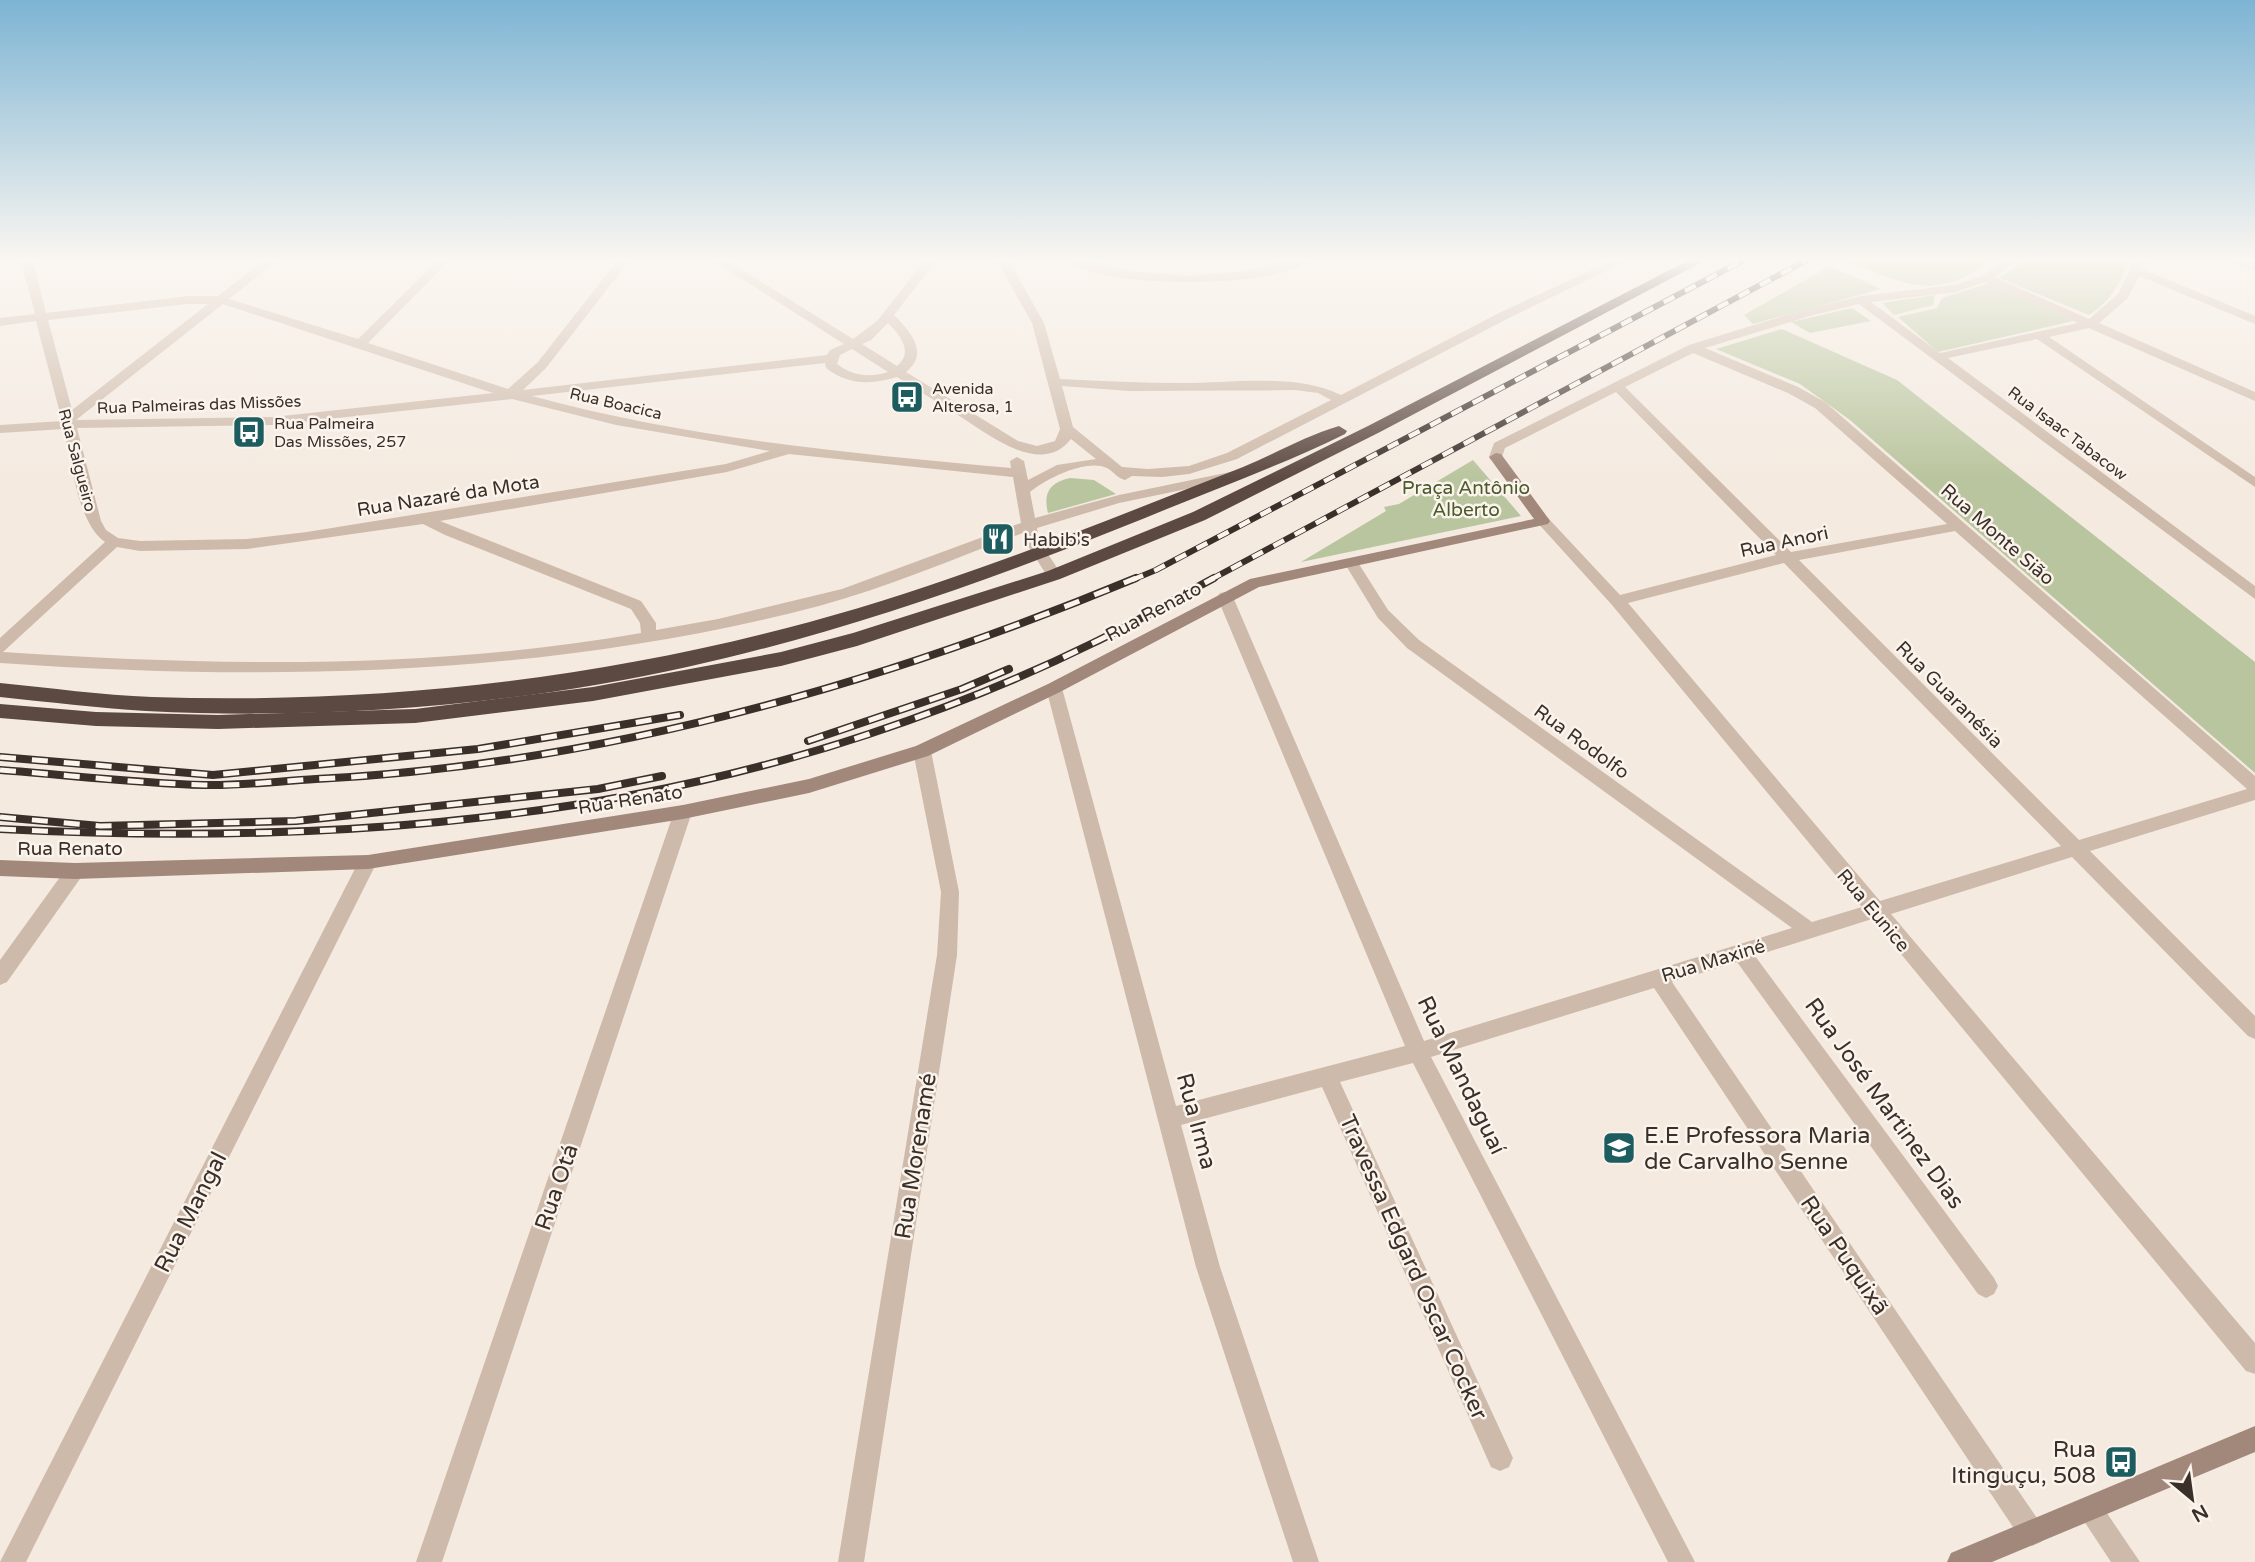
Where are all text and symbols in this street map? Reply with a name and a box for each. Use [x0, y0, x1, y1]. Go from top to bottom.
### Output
bus stop icon: Avenida Alterosa, 1 [888, 378, 926, 416]
place label: Avenida Alterosa, 1 [932, 379, 1014, 417]
street label: Rua Isaac Tabacow [2004, 382, 2131, 485]
street label: Rua Boacica [568, 384, 664, 424]
street label: Rua Palmeiras das Missões [97, 391, 301, 419]
street label: Rua Salgueiro [54, 407, 100, 514]
bus stop icon: Rua Palmeira Das Missões, 257 [230, 413, 268, 451]
place label: Rua Palmeira Das Missões, 257 [274, 414, 406, 452]
street label: Rua Nazaré da Mota [355, 471, 541, 521]
park label: Praça Antônio Alberto [1402, 477, 1530, 521]
street label: Rua Monte Sião [1936, 480, 2059, 590]
restaurant icon: Habib's [979, 520, 1017, 558]
street label: Rua Anori [1738, 522, 1830, 562]
place label: Habib's [1023, 529, 1090, 551]
street label: Rua Renato [1102, 577, 1205, 646]
street label: Rua Guaranésia [1891, 637, 2007, 753]
street label: Rua Rodolfo [1530, 700, 1633, 784]
street label: Rua Renato [576, 781, 684, 819]
street label: Rua Renato [17, 838, 123, 860]
street label: Rua Eunice [1832, 865, 1914, 957]
street label: Rua Maxiné [1659, 935, 1768, 987]
street label: Rua Mandaguaí [1411, 992, 1512, 1160]
street label: Rua José Martinez Dias [1798, 993, 1970, 1214]
street label: Rua Irma [1170, 1070, 1222, 1172]
street label: Rua Morenamé [889, 1071, 943, 1241]
street label: Travessa Edgard Oscar Cocker [1333, 1111, 1493, 1424]
place label: E.E Professora Maria de Carvalho Senne [1644, 1122, 1870, 1176]
school or university icon: E.E Professora Maria de Carvalho Senne [1600, 1129, 1638, 1167]
street label: Rua Otá [529, 1140, 585, 1234]
street label: Rua Mangal [149, 1147, 233, 1277]
street label: Rua Puquixã [1794, 1190, 1894, 1321]
place label: Rua Itinguçu, 508 [1951, 1436, 2096, 1490]
bus stop icon: Rua Itinguçu, 508 [2102, 1443, 2140, 1481]
north arrow [2157, 1464, 2227, 1534]
text: N [2188, 1500, 2212, 1526]

